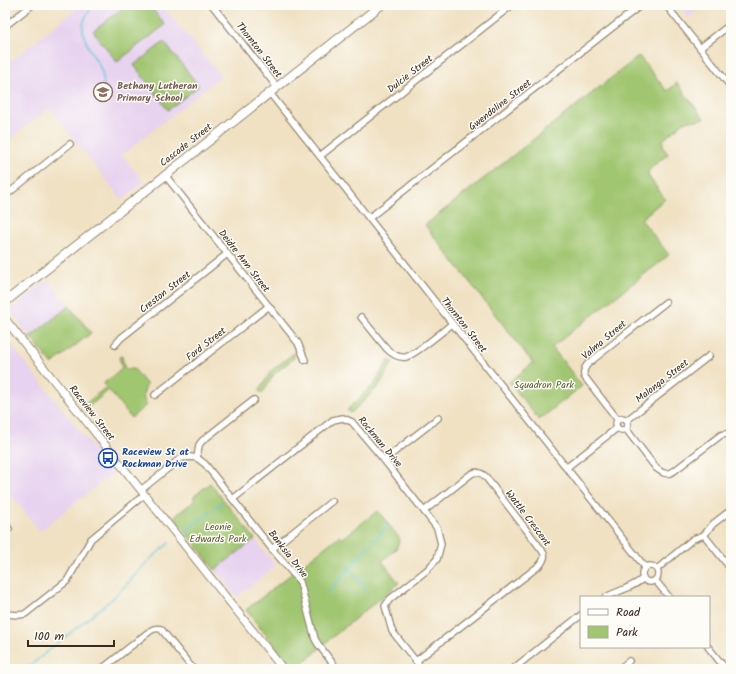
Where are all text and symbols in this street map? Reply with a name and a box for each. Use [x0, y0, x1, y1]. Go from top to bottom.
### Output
street label: Thornton Street [232, 19, 286, 81]
street label: Dulcie Street [384, 51, 436, 97]
street label: Gwendoline Street [465, 75, 535, 135]
place label: Bethany Lutheran Primary School [117, 78, 198, 106]
school or university icon: Bethany Lutheran Primary School [92, 81, 114, 103]
street label: Cascade Street [156, 119, 216, 171]
street label: Deidre Ann Street [214, 226, 274, 296]
street label: Creston Street [136, 267, 194, 317]
street label: Thornton Street [437, 294, 491, 356]
street label: Valma Street [578, 316, 630, 364]
street label: Ford Street [182, 323, 230, 365]
street label: Malonga Street [632, 355, 692, 407]
park label: Squadron Park [514, 377, 574, 393]
street label: Raceview Street [65, 382, 119, 444]
street label: Rockman Drive [354, 413, 406, 471]
place label: Raceview St at Rockman Drive [122, 444, 190, 472]
bus stop icon: Raceview St at Rockman Drive [97, 447, 119, 469]
street label: Wattle Crescent [501, 486, 555, 550]
park label: Leonie Edwards Park [190, 519, 247, 547]
street label: Banksia Drive [264, 527, 312, 582]
legend [580, 596, 710, 648]
text: Road [616, 603, 641, 622]
scale bar [28, 622, 114, 648]
text: Park [616, 623, 638, 642]
text: 100 m [34, 627, 65, 646]

